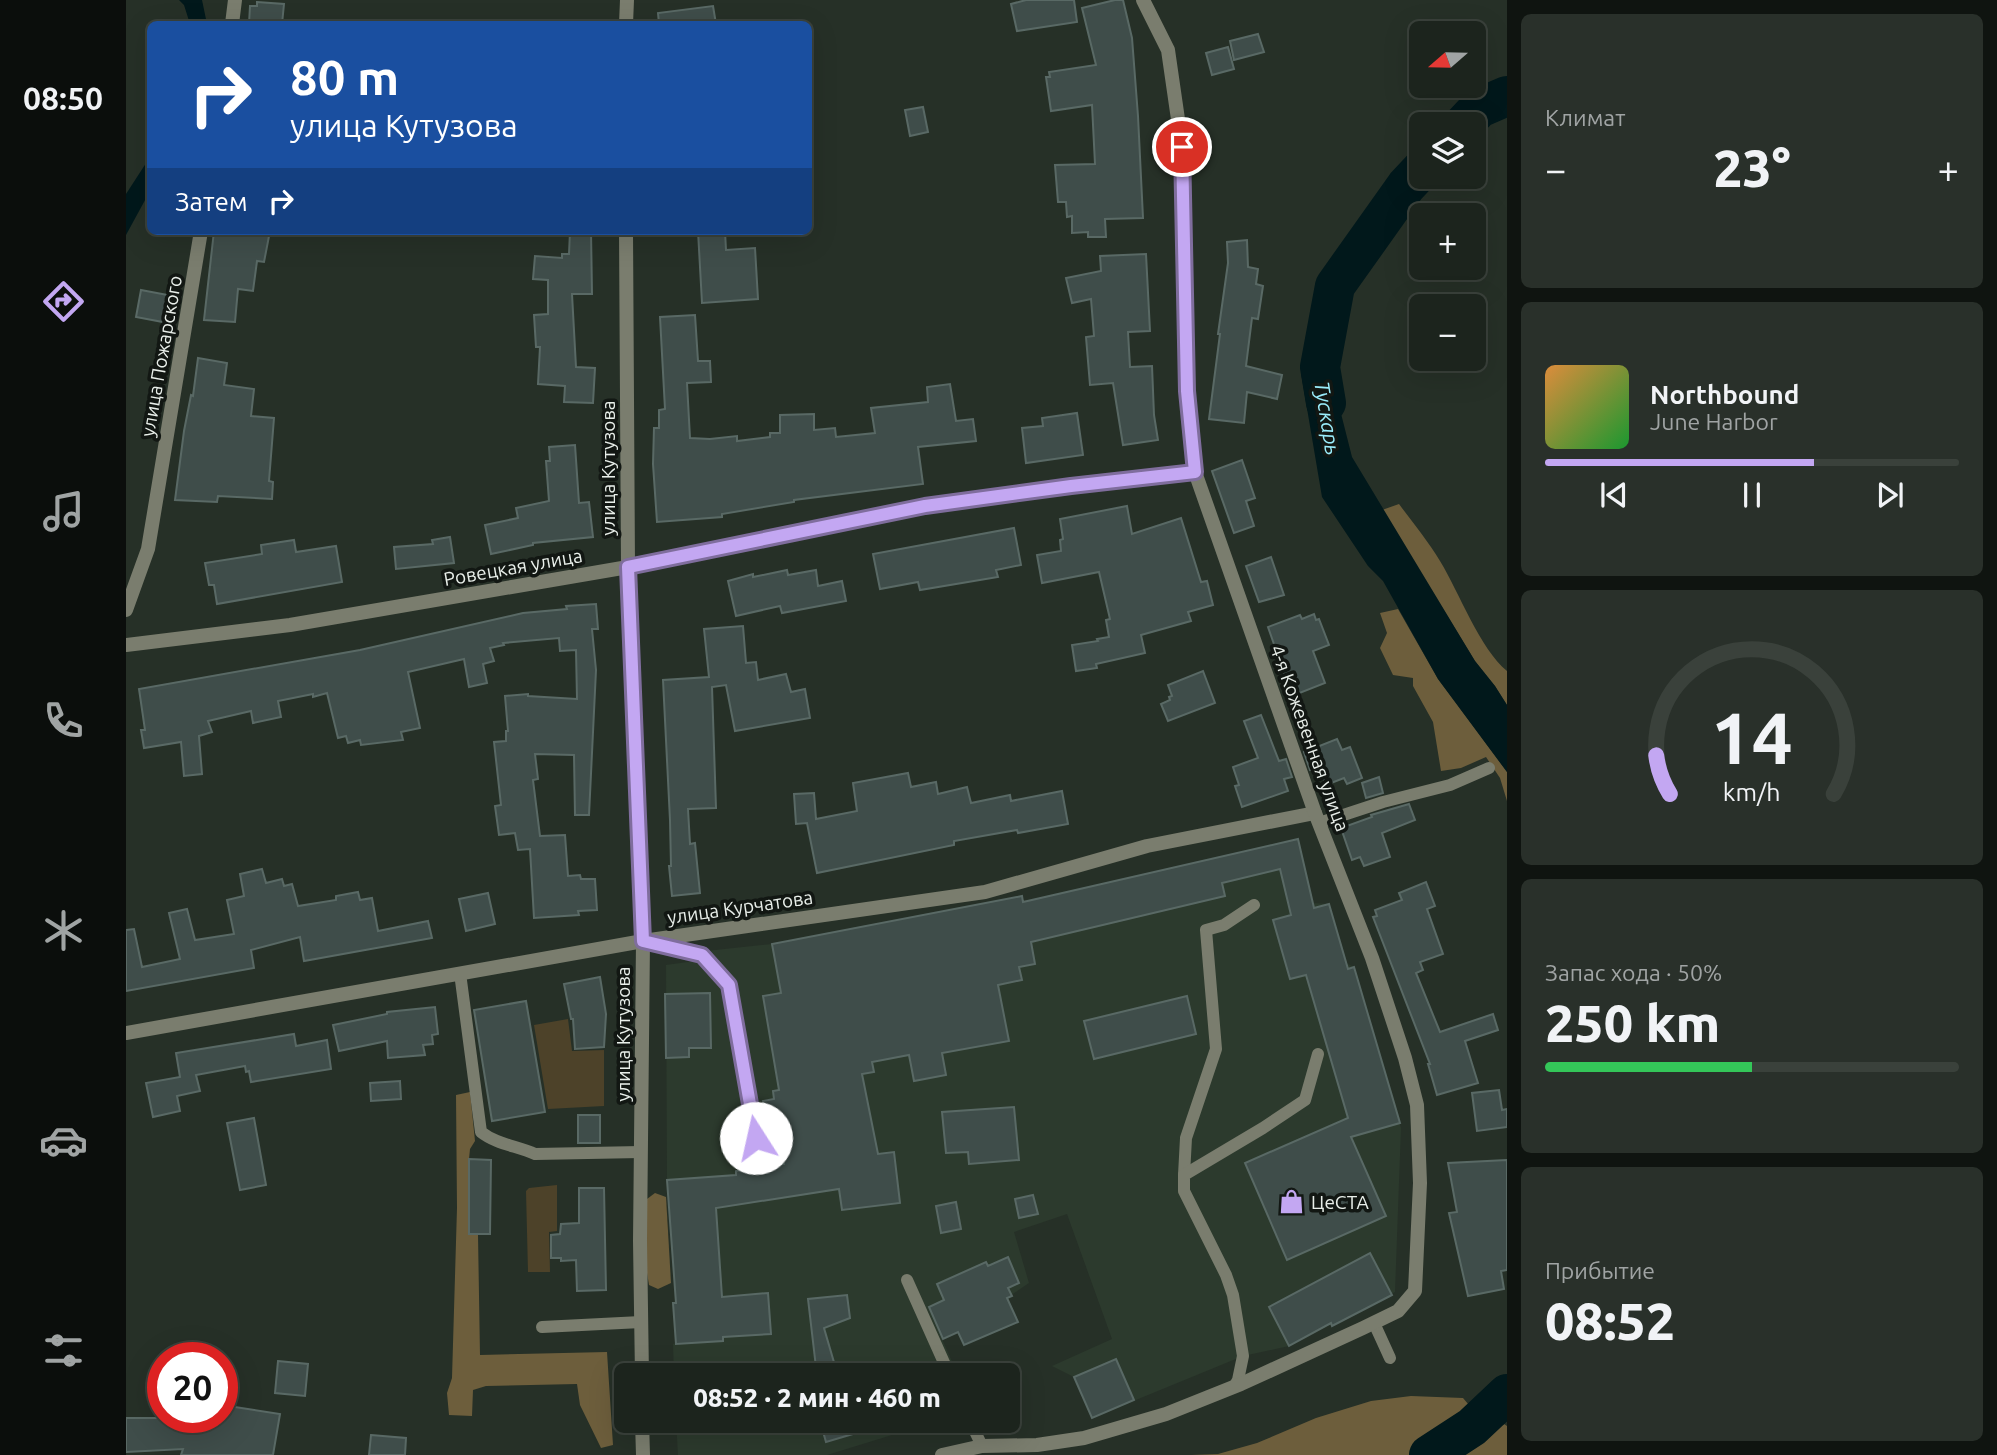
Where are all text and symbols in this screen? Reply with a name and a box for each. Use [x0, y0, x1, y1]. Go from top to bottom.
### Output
north arrow [1409, 21, 1486, 98]
map controls [1409, 21, 1486, 371]
icon: right [175, 49, 266, 140]
text: 80 m [290, 49, 399, 104]
text: 08:50 [23, 80, 103, 116]
text: Климат [1545, 105, 1625, 130]
text: улица Кутузова [290, 107, 518, 143]
button: layers [1409, 112, 1486, 189]
pin [1152, 117, 1212, 177]
icon: arrive [1163, 128, 1201, 166]
text: 23° [1713, 139, 1791, 197]
text: − [1545, 148, 1566, 190]
text: + [1938, 148, 1959, 190]
icon: right [262, 182, 300, 220]
text: Затем [175, 187, 248, 216]
button: + [1409, 203, 1486, 280]
street label: улица Пожарского [136, 274, 186, 438]
icon: directions [39, 277, 88, 326]
button: − [1409, 294, 1486, 371]
water label: Тускарь [1310, 379, 1346, 457]
text: Northbound [1650, 380, 1799, 409]
street label: улица Кутузова [597, 400, 619, 536]
text: June Harbor [1650, 409, 1778, 434]
icon: previous [1595, 476, 1633, 514]
icon: pause [1733, 476, 1771, 514]
icon: next [1871, 476, 1909, 514]
icon: music [39, 487, 88, 536]
street label: Ровецкая улица [442, 544, 584, 590]
street label: 4-я Кожевенная улица [1266, 642, 1354, 834]
icon: phone [39, 696, 88, 745]
text: 14 [1711, 696, 1793, 778]
text: km/h [1723, 777, 1781, 805]
street label: улица Курчатова [666, 886, 814, 928]
icon: climate [39, 906, 88, 955]
text: Запас хода · 50% [1545, 960, 1722, 985]
street label: улица Кутузова [612, 966, 634, 1102]
text: 250 km [1545, 994, 1720, 1052]
position arrow [719, 1101, 793, 1175]
icon: car [39, 1116, 88, 1165]
shop icon: ЦеСТА [1277, 1188, 1305, 1216]
place label: ЦеСТА [1311, 1191, 1369, 1213]
text: Прибытие [1545, 1258, 1655, 1283]
text: 08:52 [1545, 1292, 1675, 1350]
icon: filters [39, 1326, 88, 1375]
speed limit sign: 20 [147, 1342, 238, 1433]
text: 08:52 · 2 мин · 460 m [693, 1383, 941, 1412]

